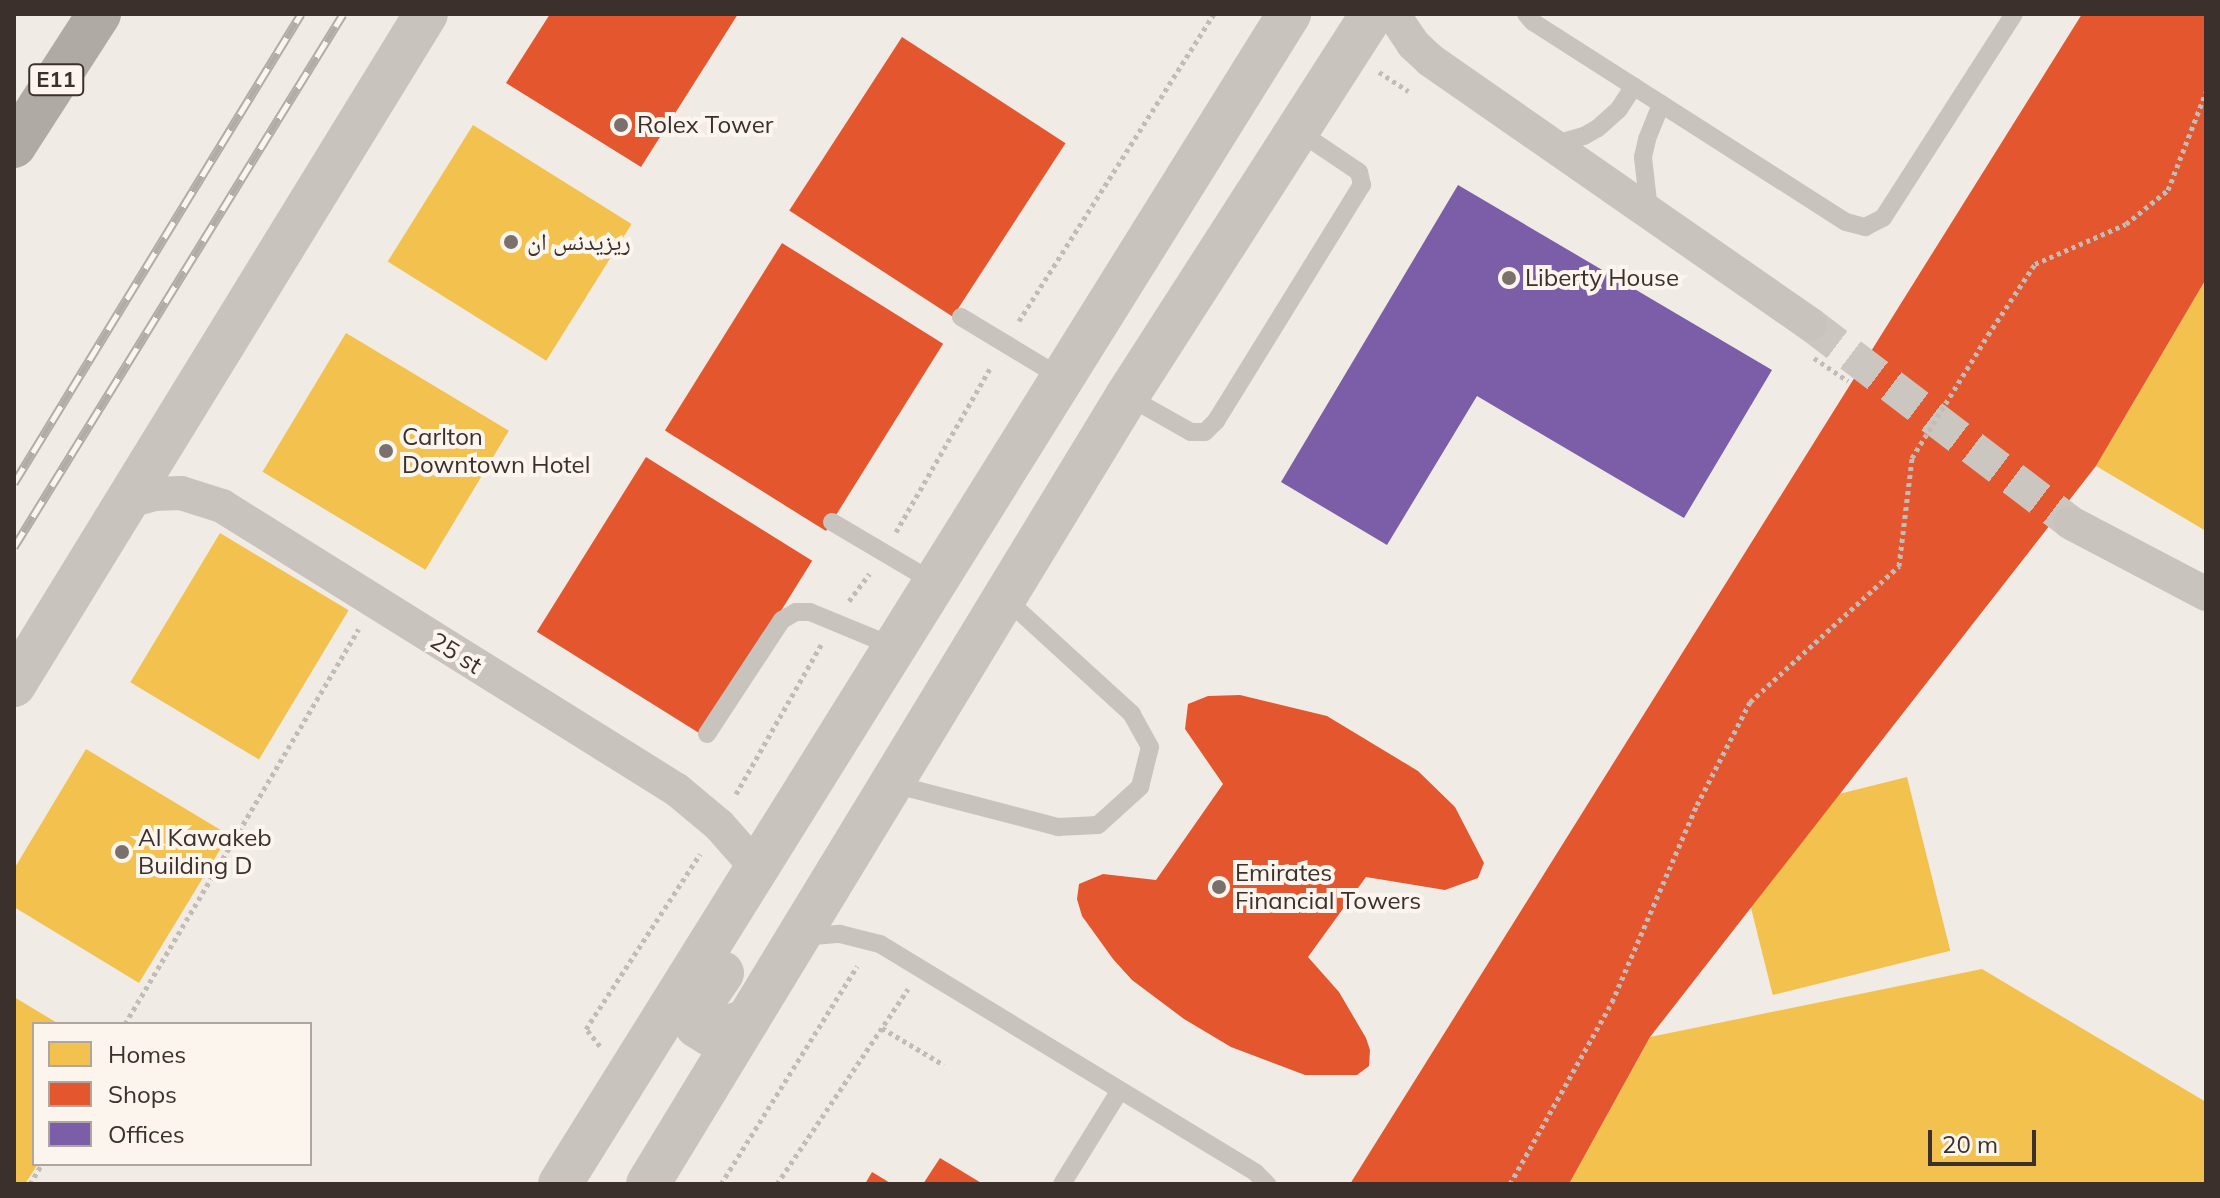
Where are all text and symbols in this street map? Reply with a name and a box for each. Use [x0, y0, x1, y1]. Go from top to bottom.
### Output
road number: E11 [28, 62, 84, 98]
place label: Rolex Tower [637, 111, 773, 139]
marker: Rolex Tower [612, 116, 630, 134]
place label: ريزيدنس ان [527, 228, 631, 256]
marker: ريزيدنس ان [502, 233, 520, 251]
place label: Liberty House [1525, 264, 1679, 292]
marker: Liberty House [1500, 269, 1518, 287]
place label: Carlton Downtown Hotel [402, 423, 590, 479]
marker: Carlton Downtown Hotel [377, 442, 395, 460]
street label: 25 st [425, 626, 487, 680]
place label: Al Kawakeb Building D [138, 824, 272, 880]
marker: Al Kawakeb Building D [113, 843, 131, 861]
place label: Emirates Financial Towers [1235, 859, 1421, 915]
marker: Emirates Financial Towers [1210, 878, 1228, 896]
legend [32, 1022, 312, 1166]
text: Homes [108, 1039, 186, 1069]
text: Shops [108, 1079, 177, 1109]
scale bar [1932, 1114, 2040, 1164]
text: Offices [108, 1119, 185, 1149]
text: 20 m [1942, 1129, 1998, 1159]

